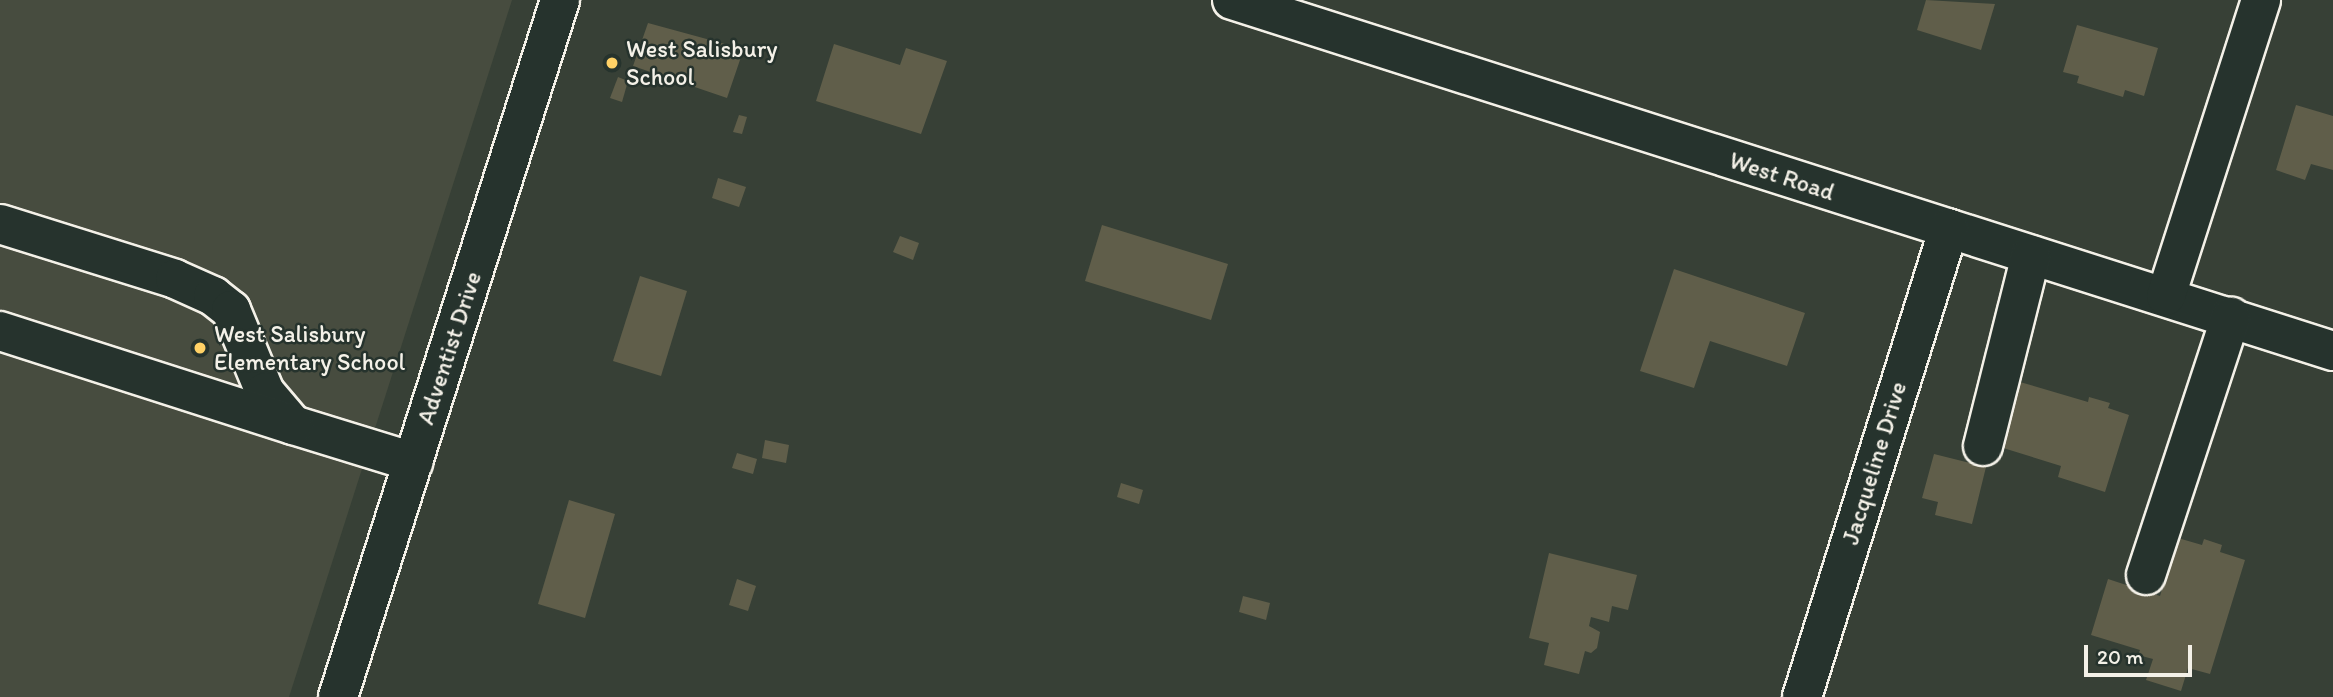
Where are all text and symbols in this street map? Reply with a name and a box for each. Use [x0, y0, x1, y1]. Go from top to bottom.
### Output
place label: West Salisbury School [626, 35, 778, 91]
marker: West Salisbury School [604, 55, 620, 71]
street label: West Road [1726, 146, 1838, 206]
street label: Adventist Drive [411, 268, 487, 428]
place label: West Salisbury Elementary School [214, 320, 405, 376]
marker: West Salisbury Elementary School [192, 340, 208, 356]
street label: Jacqueline Drive [1835, 378, 1913, 548]
scale bar [2088, 630, 2196, 674]
text: 20 m [2097, 644, 2143, 669]

